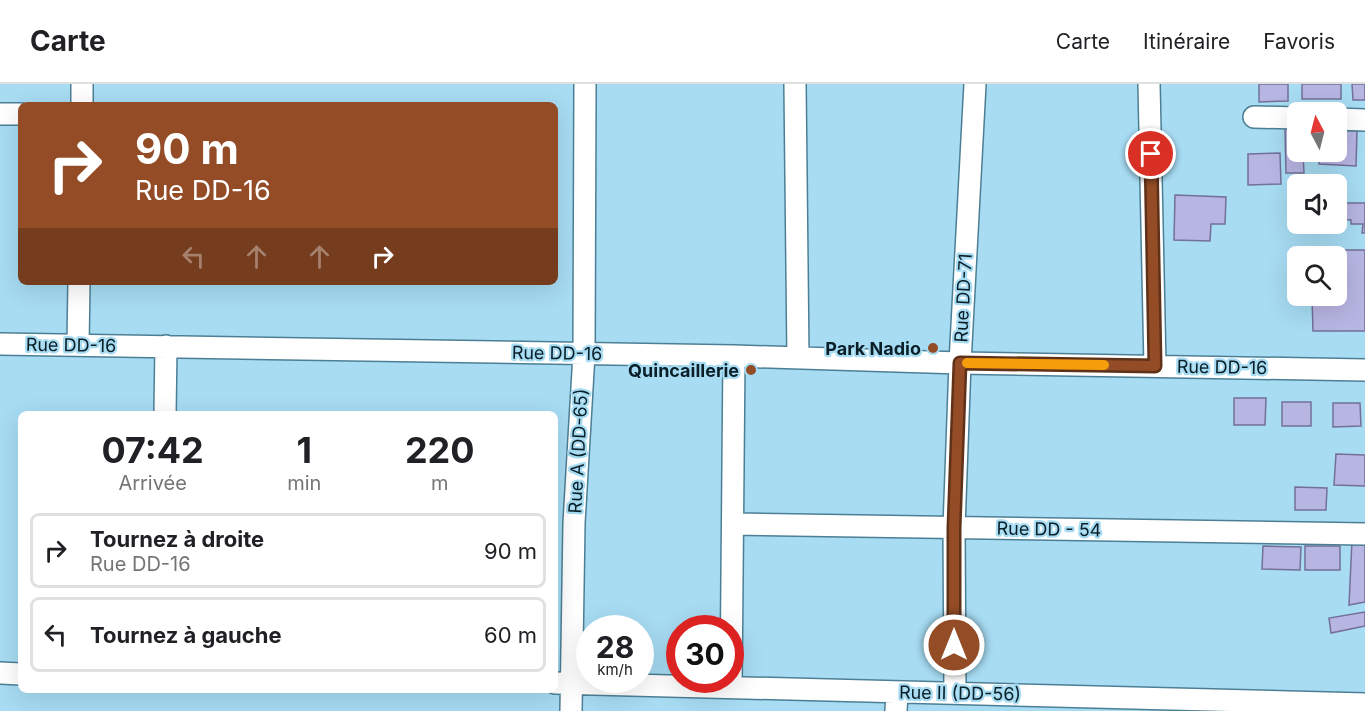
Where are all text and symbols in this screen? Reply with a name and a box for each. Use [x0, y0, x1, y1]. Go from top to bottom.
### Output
text: Carte [30, 24, 106, 58]
text: Carte [1056, 29, 1110, 54]
text: Itinéraire [1143, 29, 1230, 54]
text: Favoris [1263, 29, 1335, 54]
north arrow [1287, 102, 1347, 162]
map controls [1287, 102, 1347, 306]
text: 90 m [135, 123, 239, 174]
icon: right [36, 126, 114, 204]
pin [1125, 128, 1176, 179]
icon: arrive [1134, 137, 1167, 170]
text: Rue DD-16 [135, 174, 271, 207]
button: sound [1287, 174, 1347, 234]
icon: left [177, 240, 210, 273]
icon: ahead [240, 240, 273, 273]
icon: ahead [303, 240, 336, 273]
icon: right [366, 240, 399, 273]
button: search [1287, 246, 1347, 306]
street label: Rue DD-71 [950, 253, 976, 343]
street label: Rue DD-16 [26, 334, 116, 356]
place label: Park Nadio [825, 338, 921, 359]
marker: Park Nadio [926, 341, 940, 355]
street label: Rue DD-16 [512, 342, 602, 364]
street label: Rue DD-16 [1177, 356, 1267, 378]
place label: Quincaillerie [628, 360, 739, 381]
marker: Quincaillerie [744, 363, 758, 377]
street label: Rue A (DD-65) [564, 388, 592, 514]
text: 07:42 [101, 428, 204, 472]
text: 1 [297, 428, 312, 472]
text: 220 [405, 428, 475, 472]
text: Arrivée [118, 471, 187, 495]
text: min [287, 471, 321, 495]
text: m [431, 471, 448, 495]
street label: Rue DD - 54 [996, 518, 1102, 540]
text: Tournez à droite [90, 526, 264, 552]
icon: right [39, 534, 72, 567]
text: 90 m [484, 538, 537, 564]
text: Rue DD-16 [90, 552, 191, 576]
position arrow [922, 613, 986, 677]
speed limit sign: 30 [666, 615, 744, 693]
icon: left [39, 618, 72, 651]
text: Tournez à gauche [90, 622, 282, 648]
text: 60 m [484, 622, 537, 648]
text: 28 [596, 629, 634, 665]
text: km/h [597, 660, 633, 679]
street label: Rue II (DD-56) [899, 681, 1021, 705]

